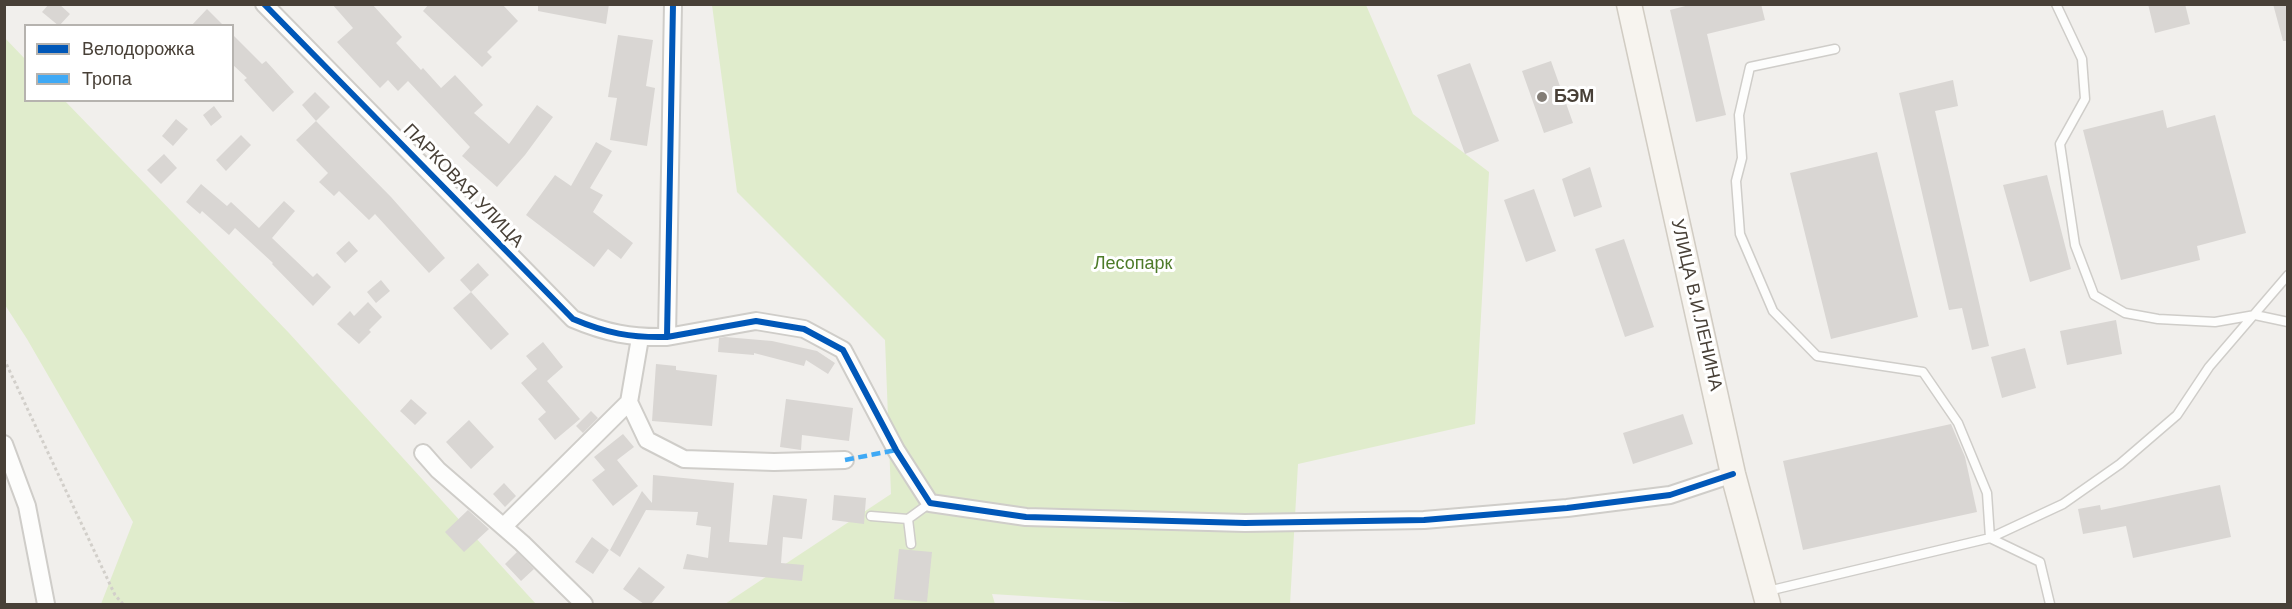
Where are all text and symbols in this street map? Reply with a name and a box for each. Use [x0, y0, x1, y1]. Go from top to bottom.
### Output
legend [24, 24, 234, 102]
text: Велодорожка [82, 39, 194, 59]
text: Тропа [82, 69, 132, 89]
place label: БЭМ [1554, 86, 1594, 108]
marker: БЭМ [1535, 90, 1549, 104]
street label: ПАРКОВАЯ УЛИЦА [398, 120, 528, 252]
street label: УЛИЦА В.И.ЛЕНИНА [1666, 217, 1726, 393]
park label: Лесопарк [1094, 253, 1172, 275]

